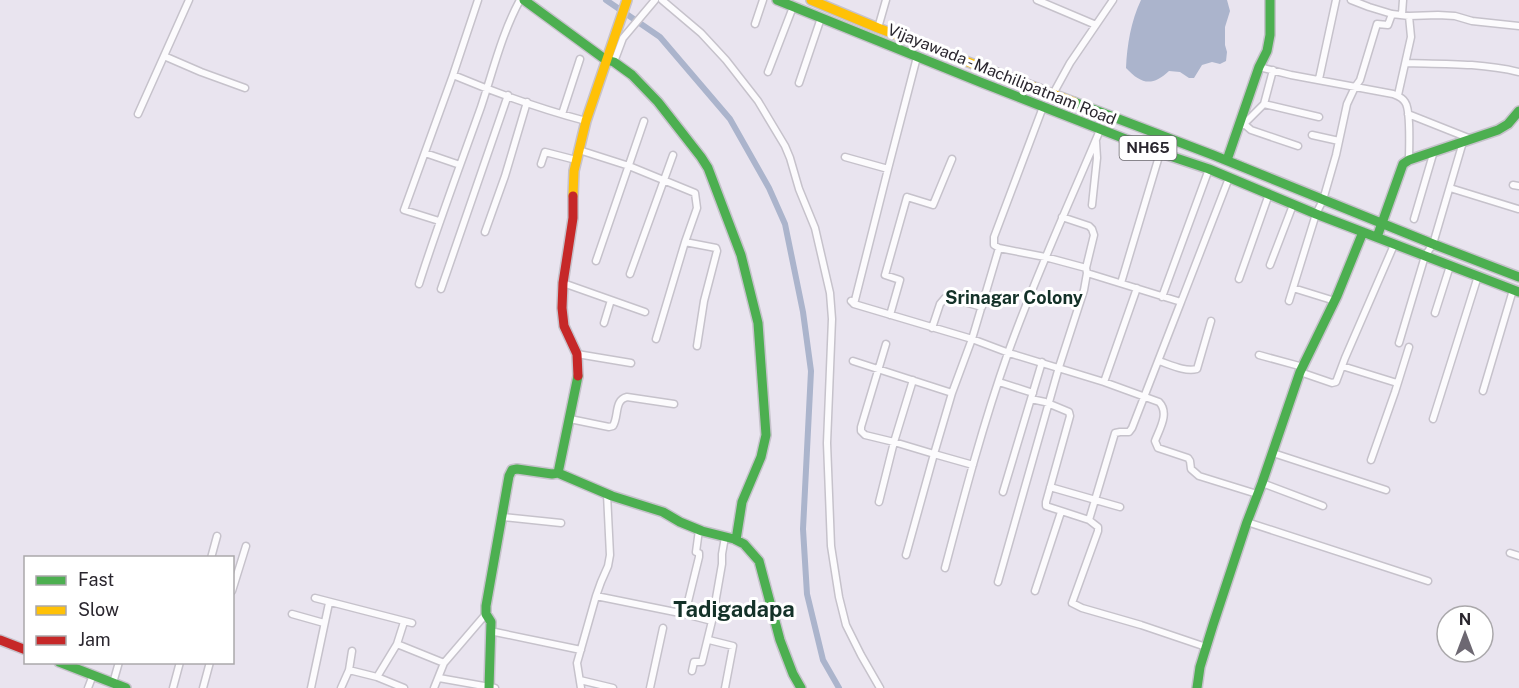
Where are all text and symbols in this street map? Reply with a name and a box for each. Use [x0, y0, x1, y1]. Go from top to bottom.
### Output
street label: Vijayawada - Machilipatnam Road [885, 20, 1119, 129]
road number: NH65 [1120, 136, 1176, 160]
district label: Srinagar Colony [945, 287, 1083, 308]
legend [24, 556, 234, 664]
text: Fast [78, 569, 114, 590]
district label: Tadigadapa [673, 596, 795, 622]
text: Slow [78, 599, 119, 620]
north arrow [1435, 604, 1495, 664]
text: N [1459, 610, 1471, 629]
text: Jam [78, 629, 111, 650]

